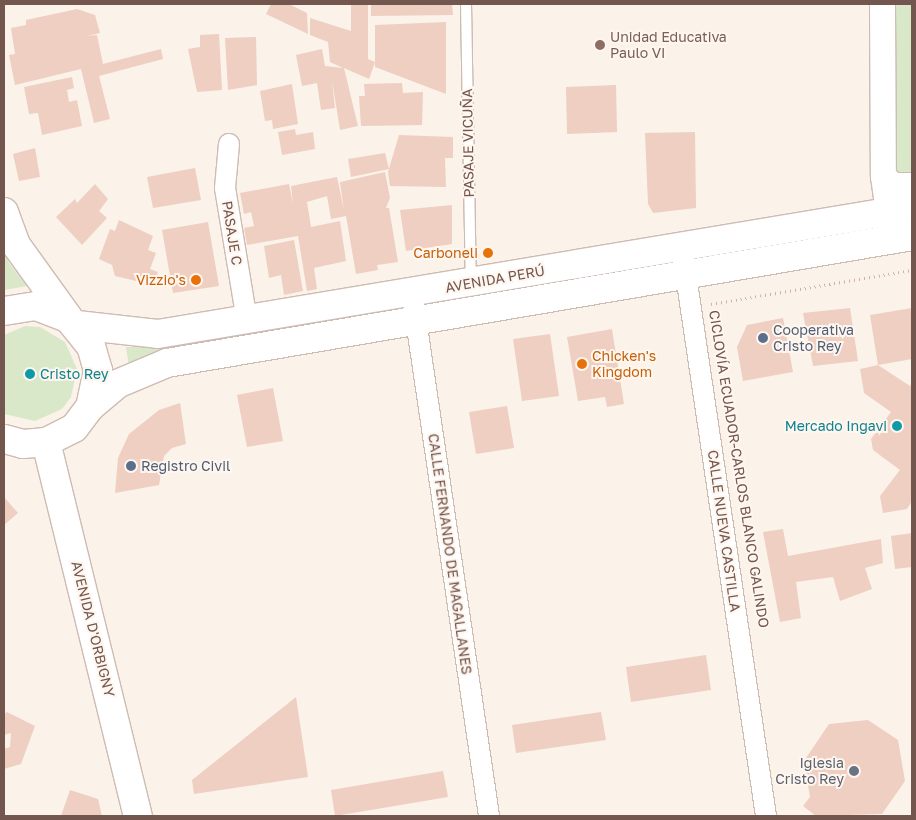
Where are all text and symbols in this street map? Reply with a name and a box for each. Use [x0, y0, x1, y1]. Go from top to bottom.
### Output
place label: Unidad Educativa Paulo VI [610, 29, 727, 62]
marker: Unidad Educativa Paulo VI [594, 39, 606, 51]
street label: PASAJE VICUÑA [459, 88, 477, 198]
street label: PASAJE C [219, 200, 245, 266]
place label: Carboneli [413, 245, 478, 261]
marker: Carboneli [482, 247, 494, 259]
street label: AVENIDA PERÚ [444, 262, 546, 296]
place label: Vizzio's [136, 272, 186, 288]
marker: Vizzio's [190, 274, 202, 286]
street label: CICLOVÍA ECUADOR-CARLOS BLANCO GALINDO [706, 309, 772, 629]
place label: Cooperativa Cristo Rey [773, 322, 854, 354]
marker: Cooperativa Cristo Rey [757, 332, 769, 344]
place label: Chicken's Kingdom [592, 348, 656, 381]
marker: Chicken's Kingdom [576, 358, 588, 370]
place label: Cristo Rey [40, 366, 109, 382]
marker: Cristo Rey [24, 368, 36, 380]
place label: Mercado Ingavi [785, 418, 887, 434]
marker: Mercado Ingavi [891, 420, 903, 432]
street label: CALLE FERNANDO DE MAGALLANES [425, 432, 475, 676]
street label: CALLE NUEVA CASTILLA [704, 449, 744, 613]
place label: Registro Civil [141, 458, 230, 474]
marker: Registro Civil [125, 460, 137, 472]
street label: AVENIDA D'ORBIGNY [68, 559, 118, 699]
place label: Iglesia Cristo Rey [775, 755, 844, 788]
marker: Iglesia Cristo Rey [848, 765, 860, 777]

